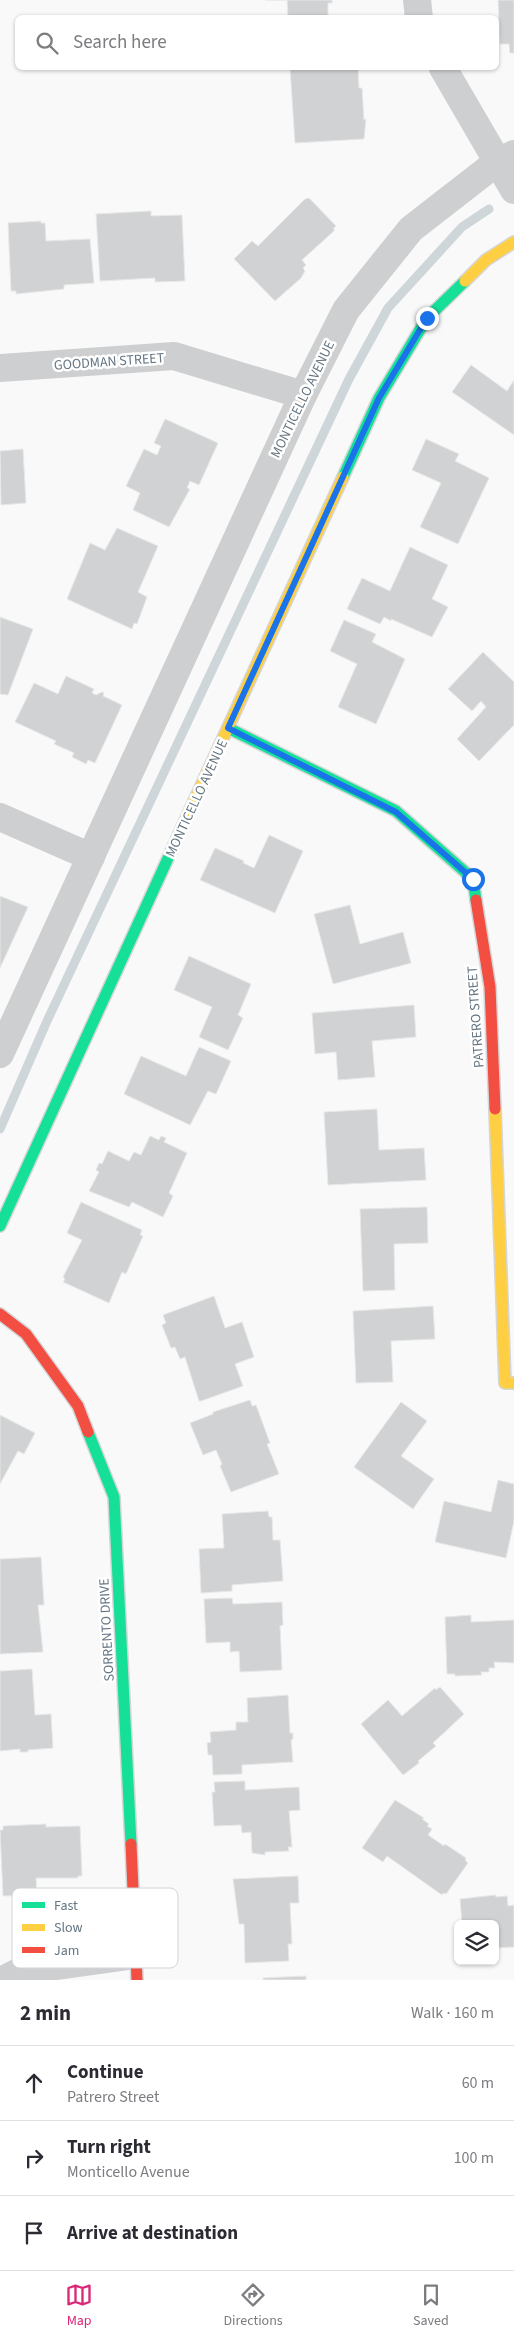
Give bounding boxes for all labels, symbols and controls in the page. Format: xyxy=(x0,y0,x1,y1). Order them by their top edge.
search box xyxy=(15,15,499,70)
icon: search xyxy=(33,29,61,57)
text: Search here xyxy=(73,29,167,56)
route end xyxy=(416,307,439,330)
street label: MONTICELLO AVENUE xyxy=(266,338,340,461)
street label: GOODMAN STREET xyxy=(53,348,165,376)
street label: MONTICELLO AVENUE xyxy=(161,736,233,861)
route start xyxy=(462,868,485,891)
street label: PATRERO STREET xyxy=(462,965,490,1068)
street label: SORRENTO DRIVE xyxy=(94,1578,120,1682)
legend xyxy=(12,1888,178,1968)
text: Fast xyxy=(54,1896,78,1916)
text: Slow xyxy=(54,1918,83,1938)
map controls xyxy=(454,1920,499,1965)
button: layers xyxy=(454,1920,499,1965)
text: Jam xyxy=(54,1941,79,1961)
text: 2 min xyxy=(20,1998,71,2028)
text: Walk · 160 m xyxy=(411,2002,494,2024)
text: Continue xyxy=(67,2059,144,2086)
icon: ahead xyxy=(20,2069,48,2097)
text: 60 m xyxy=(462,2072,494,2094)
text: Patrero Street xyxy=(67,2086,159,2108)
text: Turn right xyxy=(67,2134,151,2161)
icon: right xyxy=(20,2144,48,2172)
text: 100 m xyxy=(454,2147,494,2169)
text: Monticello Avenue xyxy=(67,2161,190,2183)
icon: arrive xyxy=(20,2219,48,2247)
text: Arrive at destination xyxy=(67,2220,238,2247)
tab: Map xyxy=(65,2281,93,2331)
tab: Directions xyxy=(223,2281,283,2331)
tab: Saved xyxy=(413,2281,449,2331)

